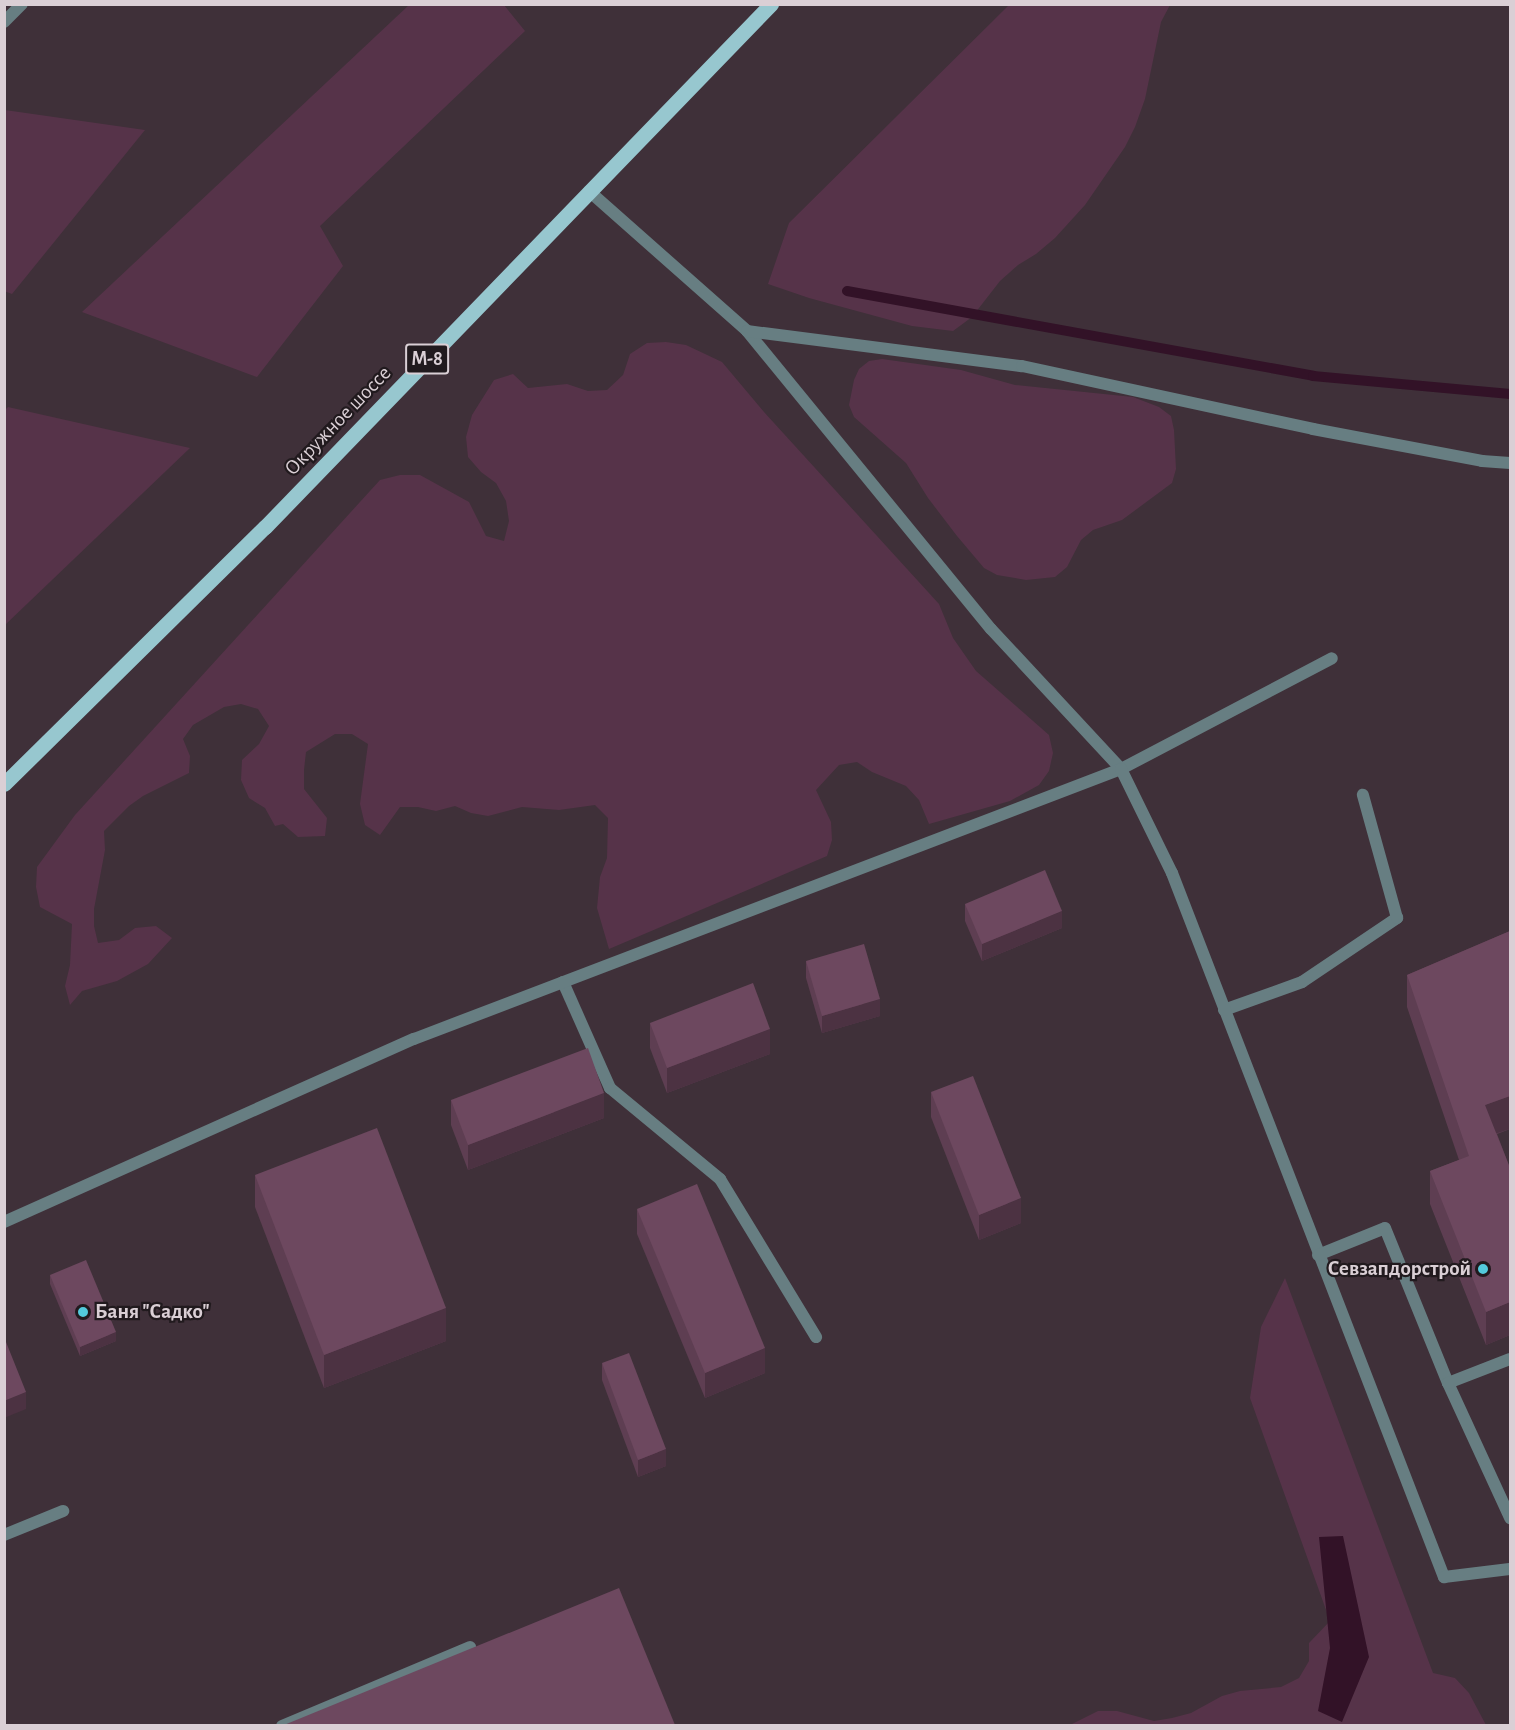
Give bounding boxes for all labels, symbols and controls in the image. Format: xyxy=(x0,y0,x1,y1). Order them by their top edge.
road number: М-8 xyxy=(404,342,450,376)
street label: Окружное шоссе xyxy=(279,361,397,481)
place label: Севзапдорстрой xyxy=(1328,1256,1471,1282)
marker: Севзапдорстрой xyxy=(1476,1262,1490,1276)
place label: Баня "Садко" xyxy=(95,1299,210,1325)
marker: Баня "Садко" xyxy=(76,1305,90,1319)

